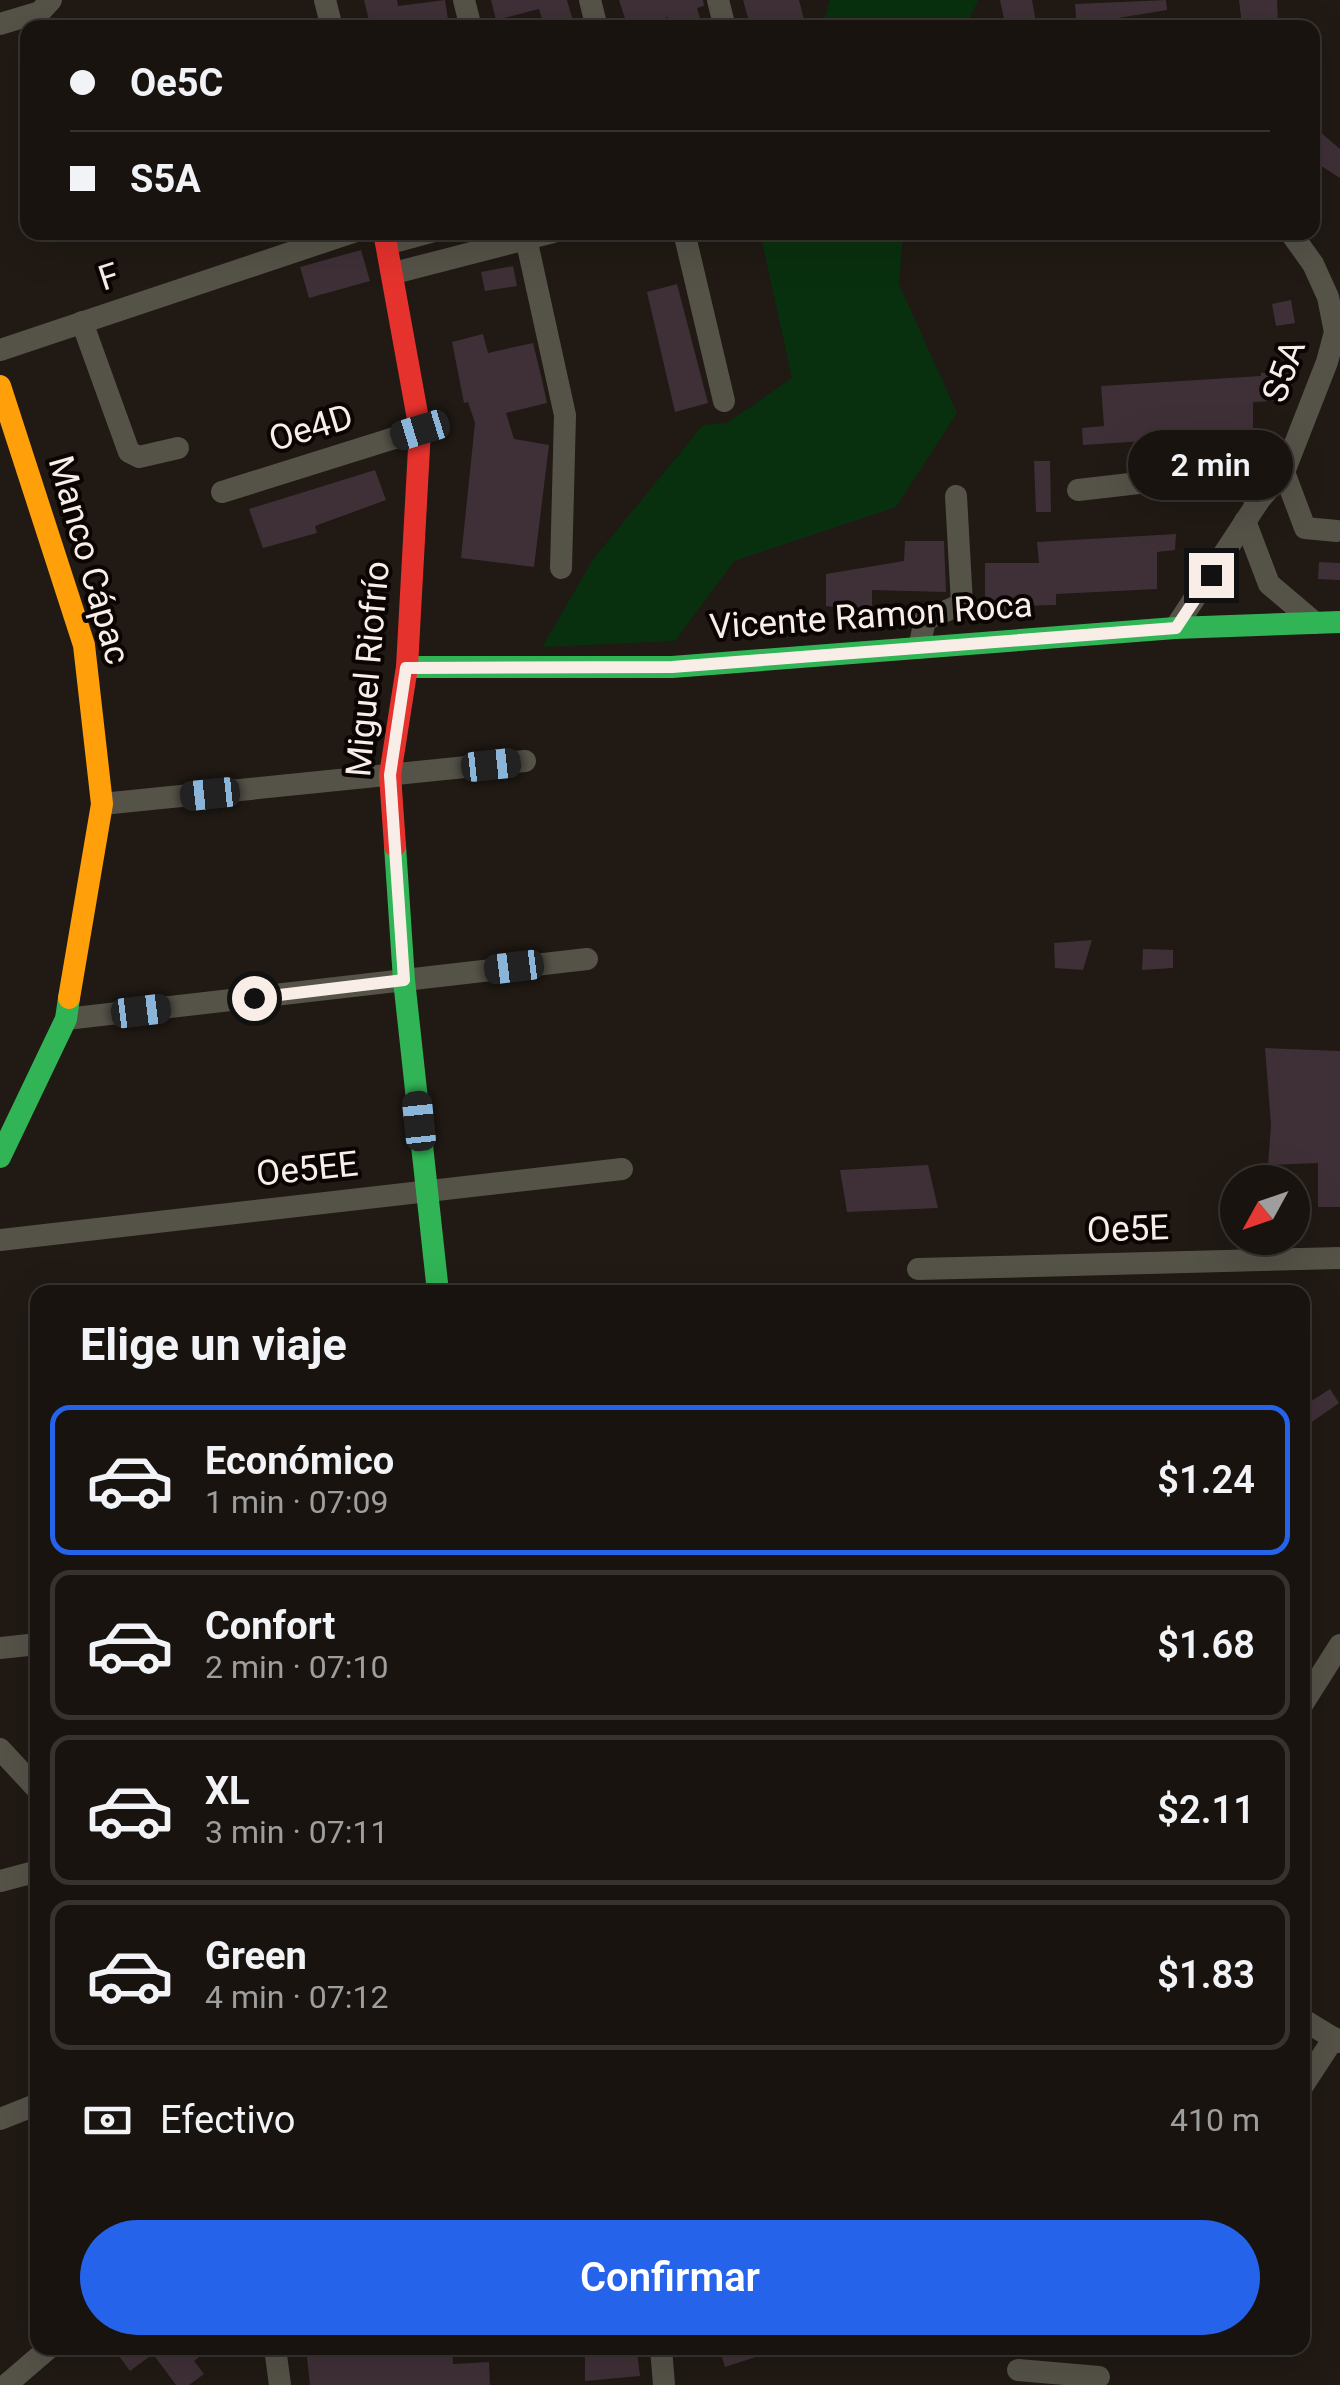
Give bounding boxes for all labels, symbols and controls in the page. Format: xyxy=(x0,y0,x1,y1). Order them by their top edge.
text: Oe5C xyxy=(130,61,223,105)
text: S5A xyxy=(130,157,201,201)
street label: F xyxy=(93,255,125,299)
street label: S5A xyxy=(1254,334,1314,408)
street label: Oe4D xyxy=(264,396,358,460)
car xyxy=(387,407,453,453)
callout: 2 min xyxy=(1128,430,1294,500)
text: 2 min xyxy=(1170,446,1251,484)
street label: Manco Cápac xyxy=(40,451,138,669)
route end xyxy=(1189,553,1234,598)
street label: Miguel Riofrío xyxy=(338,559,398,779)
street label: Vicente Ramon Roca xyxy=(708,584,1034,648)
car xyxy=(460,747,522,783)
car xyxy=(179,776,241,812)
car xyxy=(482,948,546,986)
route start xyxy=(232,976,277,1021)
car xyxy=(109,992,173,1030)
car xyxy=(401,1090,437,1152)
street label: Oe5EE xyxy=(254,1143,360,1195)
north arrow xyxy=(1220,1165,1310,1255)
map controls xyxy=(1220,1165,1310,1255)
street label: Oe5E xyxy=(1086,1207,1170,1251)
text: Elige un viaje xyxy=(80,1318,347,1371)
icon: car xyxy=(85,1435,175,1525)
text: Económico xyxy=(205,1439,394,1483)
text: $1.24 xyxy=(1157,1458,1255,1502)
text: 1 min · 07:09 xyxy=(205,1483,388,1521)
icon: car xyxy=(85,1600,175,1690)
text: Confort xyxy=(205,1604,335,1648)
text: $1.68 xyxy=(1157,1623,1255,1667)
text: 2 min · 07:10 xyxy=(205,1648,388,1686)
icon: car xyxy=(85,1765,175,1855)
text: XL xyxy=(205,1769,250,1813)
text: $2.11 xyxy=(1157,1788,1255,1832)
text: 3 min · 07:11 xyxy=(205,1813,388,1851)
icon: car xyxy=(85,1930,175,2020)
text: Green xyxy=(205,1934,307,1978)
text: $1.83 xyxy=(1157,1953,1255,1997)
text: 4 min · 07:12 xyxy=(205,1978,388,2016)
icon: cash xyxy=(80,2093,135,2148)
text: Efectivo xyxy=(160,2098,296,2142)
text: 410 m xyxy=(1170,2101,1260,2139)
button: Confirmar xyxy=(80,2220,1260,2335)

